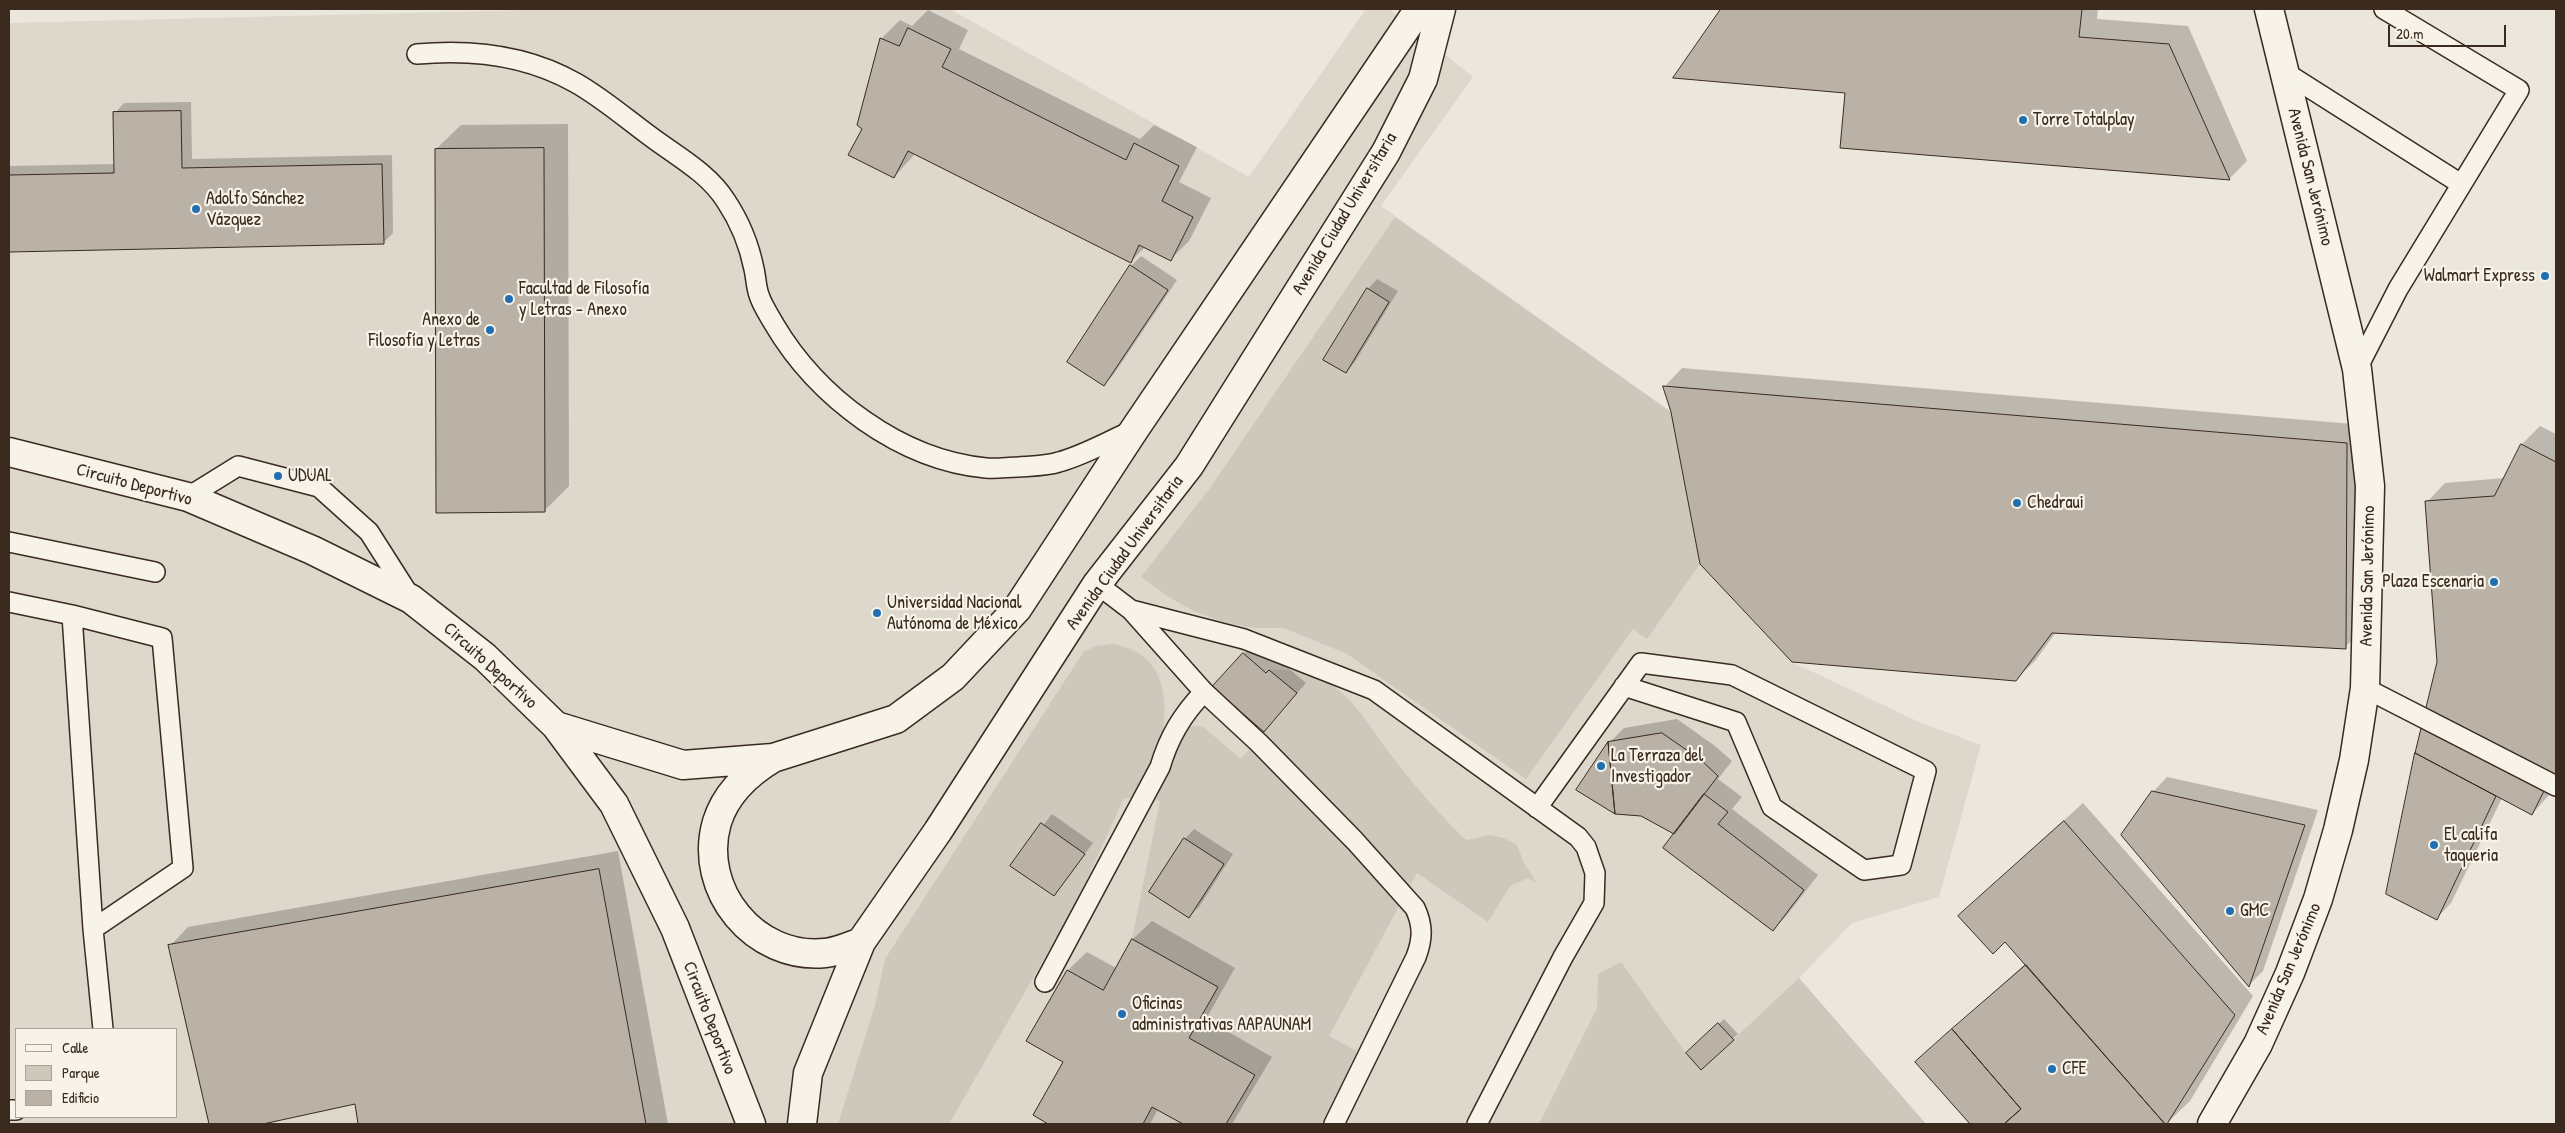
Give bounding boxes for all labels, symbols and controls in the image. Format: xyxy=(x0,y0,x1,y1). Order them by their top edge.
scale bar xyxy=(2390,15,2508,47)
text: 20 m xyxy=(2396,23,2423,44)
street label: Avenida San Jerónimo xyxy=(2282,106,2338,248)
place label: Torre Totalplay xyxy=(2033,109,2135,131)
marker: Torre Totalplay xyxy=(2017,114,2029,126)
street label: Avenida Ciudad Universitaria xyxy=(1288,129,1402,299)
place label: Adolfo Sánchez Vázquez xyxy=(206,188,305,230)
marker: Adolfo Sánchez Vázquez xyxy=(190,203,202,215)
place label: Walmart Express xyxy=(2424,265,2535,287)
marker: Walmart Express xyxy=(2539,270,2551,282)
place label: Facultad de Filosofía y Letras - Anexo xyxy=(519,278,649,320)
marker: Facultad de Filosofía y Letras - Anexo xyxy=(503,293,515,305)
place label: Anexo de Filosofía y Letras xyxy=(369,309,480,352)
marker: Anexo de Filosofía y Letras xyxy=(484,324,496,336)
street label: Circuito Deportivo xyxy=(74,459,194,511)
place label: UDUAL xyxy=(288,465,332,487)
marker: UDUAL xyxy=(272,470,284,482)
street label: Avenida Ciudad Universitaria xyxy=(1062,472,1188,634)
place label: Chedraui xyxy=(2027,492,2084,514)
marker: Chedraui xyxy=(2011,497,2023,509)
street label: Avenida San Jerónimo xyxy=(2356,505,2380,647)
place label: Plaza Escenaria xyxy=(2382,571,2484,593)
marker: Plaza Escenaria xyxy=(2488,576,2500,588)
place label: Universidad Nacional Autónoma de México xyxy=(887,592,1021,634)
marker: Universidad Nacional Autónoma de México xyxy=(871,607,883,619)
street label: Circuito Deportivo xyxy=(439,618,541,714)
place label: La Terraza del Investigador xyxy=(1611,745,1703,788)
marker: La Terraza del Investigador xyxy=(1595,760,1607,772)
place label: El califa taqueria xyxy=(2444,824,2498,866)
marker: El califa taqueria xyxy=(2428,839,2440,851)
place label: GMC xyxy=(2240,900,2269,922)
street label: Avenida San Jerónimo xyxy=(2252,900,2326,1038)
marker: GMC xyxy=(2224,905,2236,917)
street label: Circuito Deportivo xyxy=(678,959,740,1077)
place label: Oficinas administrativas AAPAUNAM xyxy=(1132,993,1311,1036)
marker: Oficinas administrativas AAPAUNAM xyxy=(1116,1008,1128,1020)
legend xyxy=(15,1028,178,1118)
text: Calle xyxy=(62,1037,89,1058)
place label: CFE xyxy=(2062,1058,2087,1080)
text: Parque xyxy=(62,1062,100,1083)
marker: CFE xyxy=(2046,1063,2058,1075)
text: Edificio xyxy=(62,1087,99,1108)

